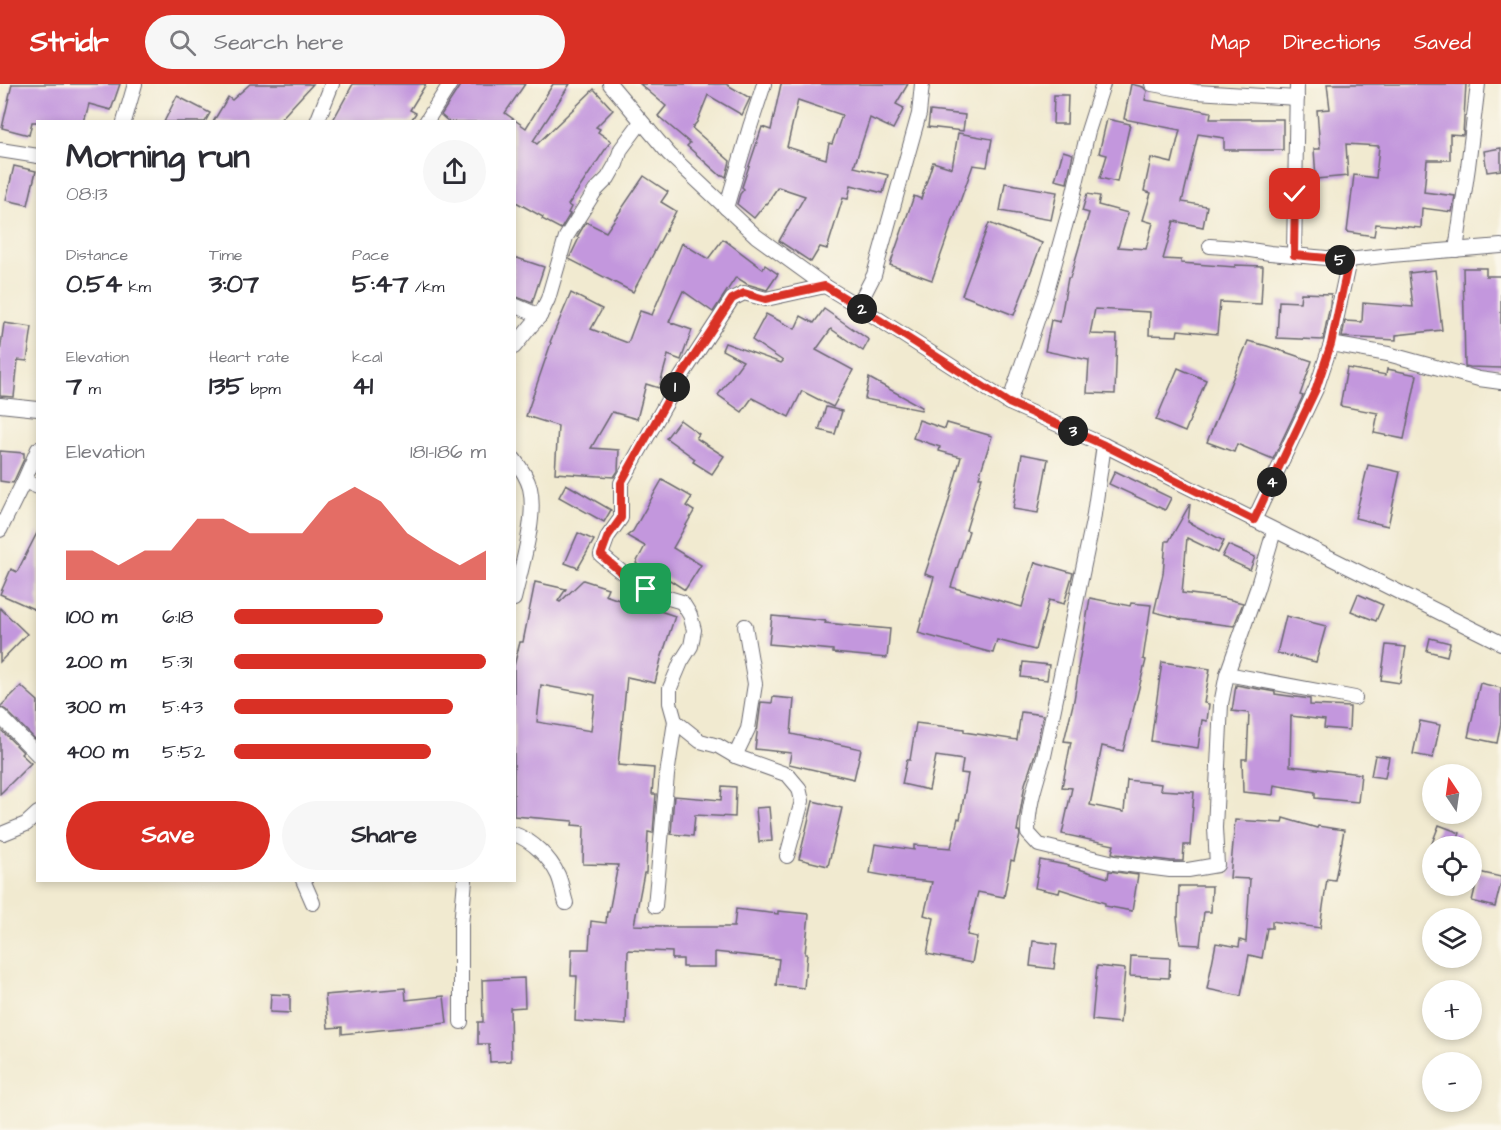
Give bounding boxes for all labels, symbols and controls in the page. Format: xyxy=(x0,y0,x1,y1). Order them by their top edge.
search box xyxy=(145,15,565,69)
text: Stridr xyxy=(30,23,109,62)
icon: search xyxy=(166,26,199,59)
text: Search here xyxy=(214,27,344,58)
text: Map xyxy=(1210,28,1250,57)
text: Directions xyxy=(1283,28,1381,57)
text: Saved xyxy=(1414,28,1471,57)
text: Morning run xyxy=(66,134,250,180)
button: share xyxy=(423,140,486,203)
pin xyxy=(1269,168,1320,219)
icon: check xyxy=(1278,177,1311,210)
text: 08:13 xyxy=(66,180,108,208)
text: Distance xyxy=(66,244,128,266)
text: Time xyxy=(209,244,243,266)
text: Pace xyxy=(352,244,389,266)
pin: 5 xyxy=(1325,245,1355,275)
text: 5 xyxy=(1334,249,1346,271)
text: 0.54 xyxy=(66,266,122,302)
text: 3:07 xyxy=(209,266,259,302)
text: 5:47 xyxy=(352,266,408,302)
text: km xyxy=(122,276,151,298)
text: /km xyxy=(408,276,444,298)
pin: 2 xyxy=(847,294,877,324)
text: 2 xyxy=(857,298,867,320)
text: Elevation xyxy=(66,346,129,368)
text: Heart rate xyxy=(209,346,289,368)
text: kcal xyxy=(352,346,383,368)
text: 7 xyxy=(66,368,82,404)
text: 135 xyxy=(209,368,244,404)
text: 41 xyxy=(352,368,373,404)
pin: 1 xyxy=(660,372,690,402)
text: 1 xyxy=(674,376,676,398)
text: m xyxy=(82,378,101,400)
text: bpm xyxy=(244,378,281,400)
pin: 3 xyxy=(1058,416,1088,446)
text: 3 xyxy=(1069,420,1077,442)
text: Elevation xyxy=(66,438,145,466)
text: 181–186 m xyxy=(410,438,486,466)
pin: 4 xyxy=(1257,467,1287,497)
text: 4 xyxy=(1267,471,1277,493)
pin xyxy=(620,563,671,614)
icon: arrive xyxy=(629,572,662,605)
text: 100 m xyxy=(66,603,117,631)
text: 6:18 xyxy=(162,603,193,631)
text: 200 m xyxy=(66,648,126,676)
text: 5:31 xyxy=(162,648,192,676)
text: 300 m xyxy=(66,693,125,721)
text: 5:43 xyxy=(162,693,203,721)
text: 400 m xyxy=(66,738,128,766)
text: 5:52 xyxy=(162,738,205,766)
north arrow xyxy=(1422,764,1482,824)
map controls xyxy=(1422,764,1482,1112)
button: Save xyxy=(66,801,270,870)
button: Share xyxy=(282,801,486,870)
button: locate xyxy=(1422,836,1482,896)
button: layers xyxy=(1422,908,1482,968)
button: + xyxy=(1422,980,1482,1040)
button: − xyxy=(1422,1052,1482,1112)

